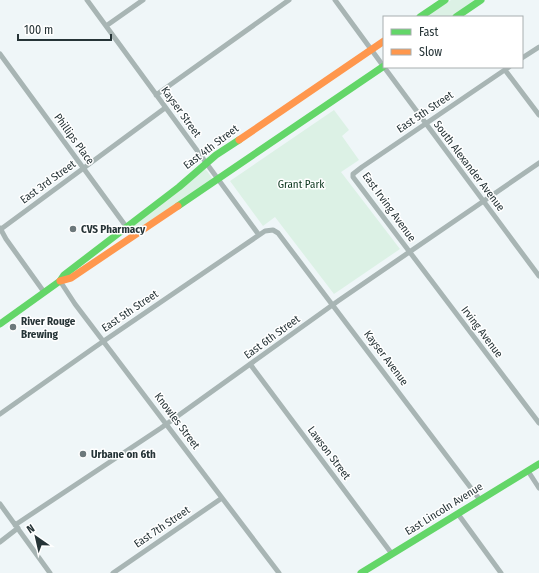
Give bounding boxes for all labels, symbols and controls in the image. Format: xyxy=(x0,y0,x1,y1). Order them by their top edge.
scale bar xyxy=(18,16,111,42)
legend xyxy=(383,16,523,68)
text: 100 m xyxy=(24,23,53,37)
text: Fast xyxy=(419,25,438,39)
text: Slow xyxy=(419,45,442,59)
street label: Kayser Street xyxy=(158,84,204,140)
street label: East 5th Street xyxy=(394,88,456,136)
street label: Phillips Place xyxy=(51,111,97,167)
street label: South Alexander Avenue xyxy=(431,118,507,214)
street label: East 4th Street xyxy=(181,122,241,172)
street label: East 3rd Street xyxy=(18,157,79,206)
street label: East Irving Avenue xyxy=(360,170,418,244)
park label: Grant Park xyxy=(278,178,325,191)
place label: CVS Pharmacy xyxy=(81,223,146,236)
marker: CVS Pharmacy xyxy=(68,224,78,234)
street label: East 5th Street xyxy=(99,287,161,335)
street label: Irving Avenue xyxy=(458,304,506,360)
street label: East 6th Street xyxy=(242,312,303,362)
place label: River Rouge Brewing xyxy=(21,315,76,341)
marker: River Rouge Brewing xyxy=(8,322,18,332)
street label: Kayser Avenue xyxy=(361,328,411,388)
street label: Knowles Street xyxy=(152,390,203,452)
street label: Lawson Street xyxy=(305,424,353,482)
place label: Urbane on 6th xyxy=(91,448,156,461)
marker: Urbane on 6th xyxy=(78,449,88,459)
street label: East Lincoln Avenue xyxy=(403,480,485,538)
street label: East 7th Street xyxy=(132,503,193,550)
north arrow xyxy=(16,517,56,557)
text: N xyxy=(24,522,37,536)

